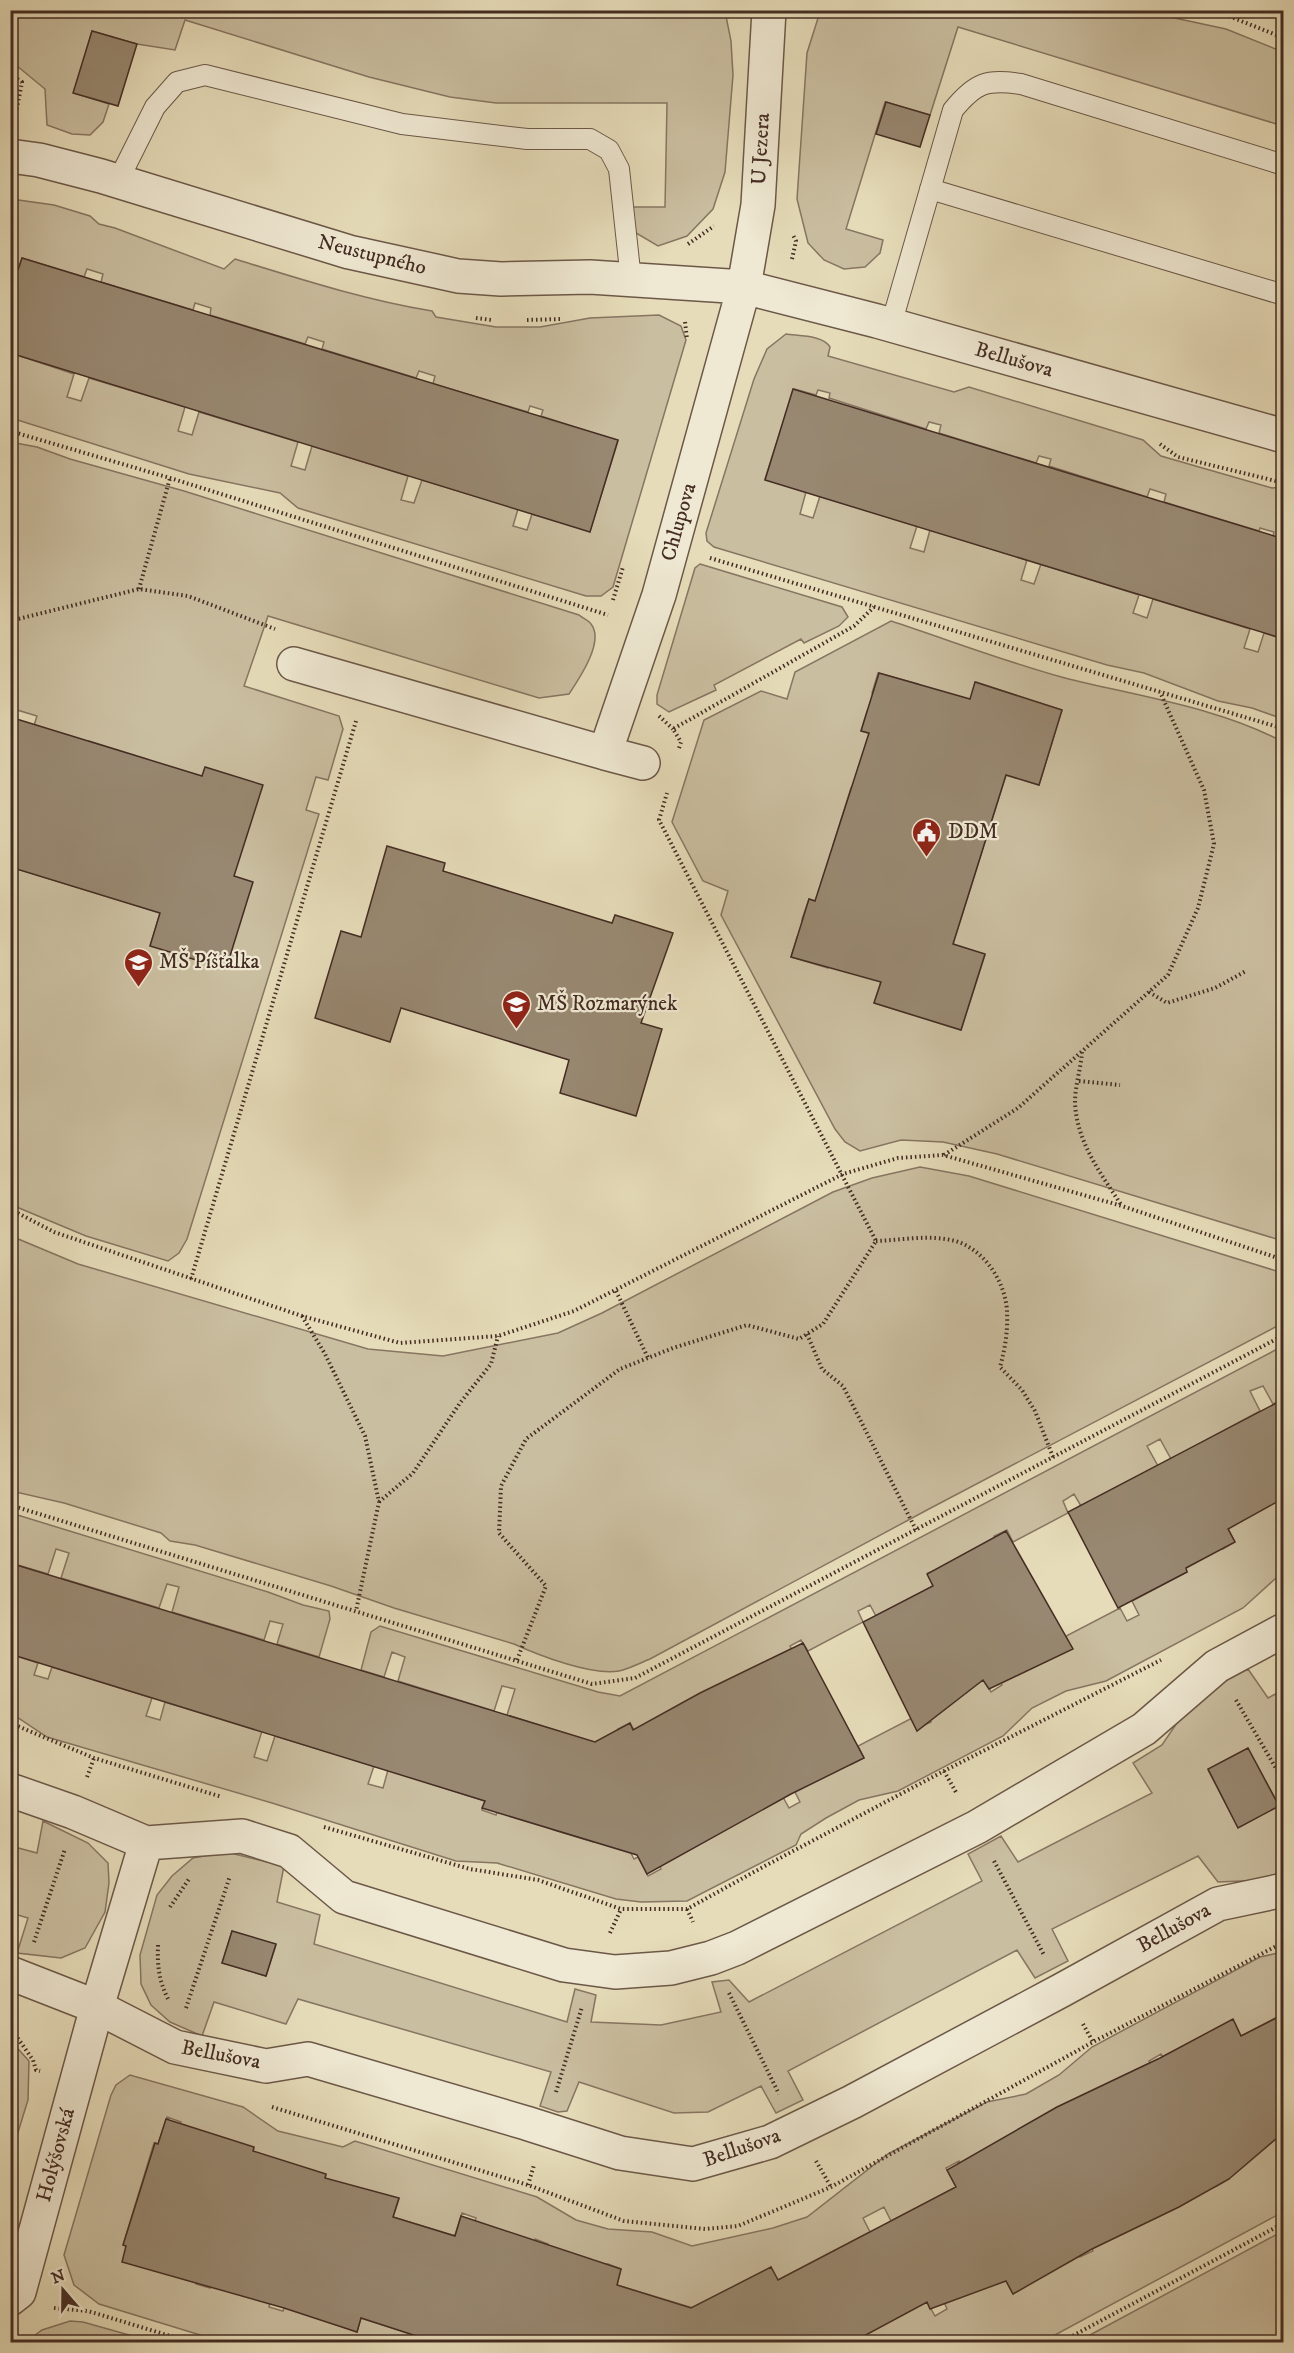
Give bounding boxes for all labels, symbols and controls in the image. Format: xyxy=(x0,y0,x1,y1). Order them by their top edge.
street label: U Jezera xyxy=(746,112,776,186)
street label: Neustupného xyxy=(315,229,429,281)
street label: Bellušova xyxy=(972,336,1056,384)
street label: Chlupova xyxy=(655,480,703,564)
public building icon: DDM xyxy=(911,816,943,858)
place label: DDM xyxy=(948,819,998,845)
school or university icon: MŠ Píšťalka xyxy=(122,946,154,988)
place label: MŠ Píšťalka xyxy=(159,947,260,975)
school or university icon: MŠ Rozmarýnek xyxy=(500,988,532,1030)
place label: MŠ Rozmarýnek xyxy=(537,989,678,1017)
street label: Bellušova xyxy=(1133,1897,1215,1959)
street label: Bellušova xyxy=(179,2035,263,2075)
street label: Holýšovská xyxy=(31,2105,81,2205)
street label: Bellušova xyxy=(700,2123,784,2173)
north arrow xyxy=(33,2260,93,2320)
text: N xyxy=(49,2265,68,2288)

